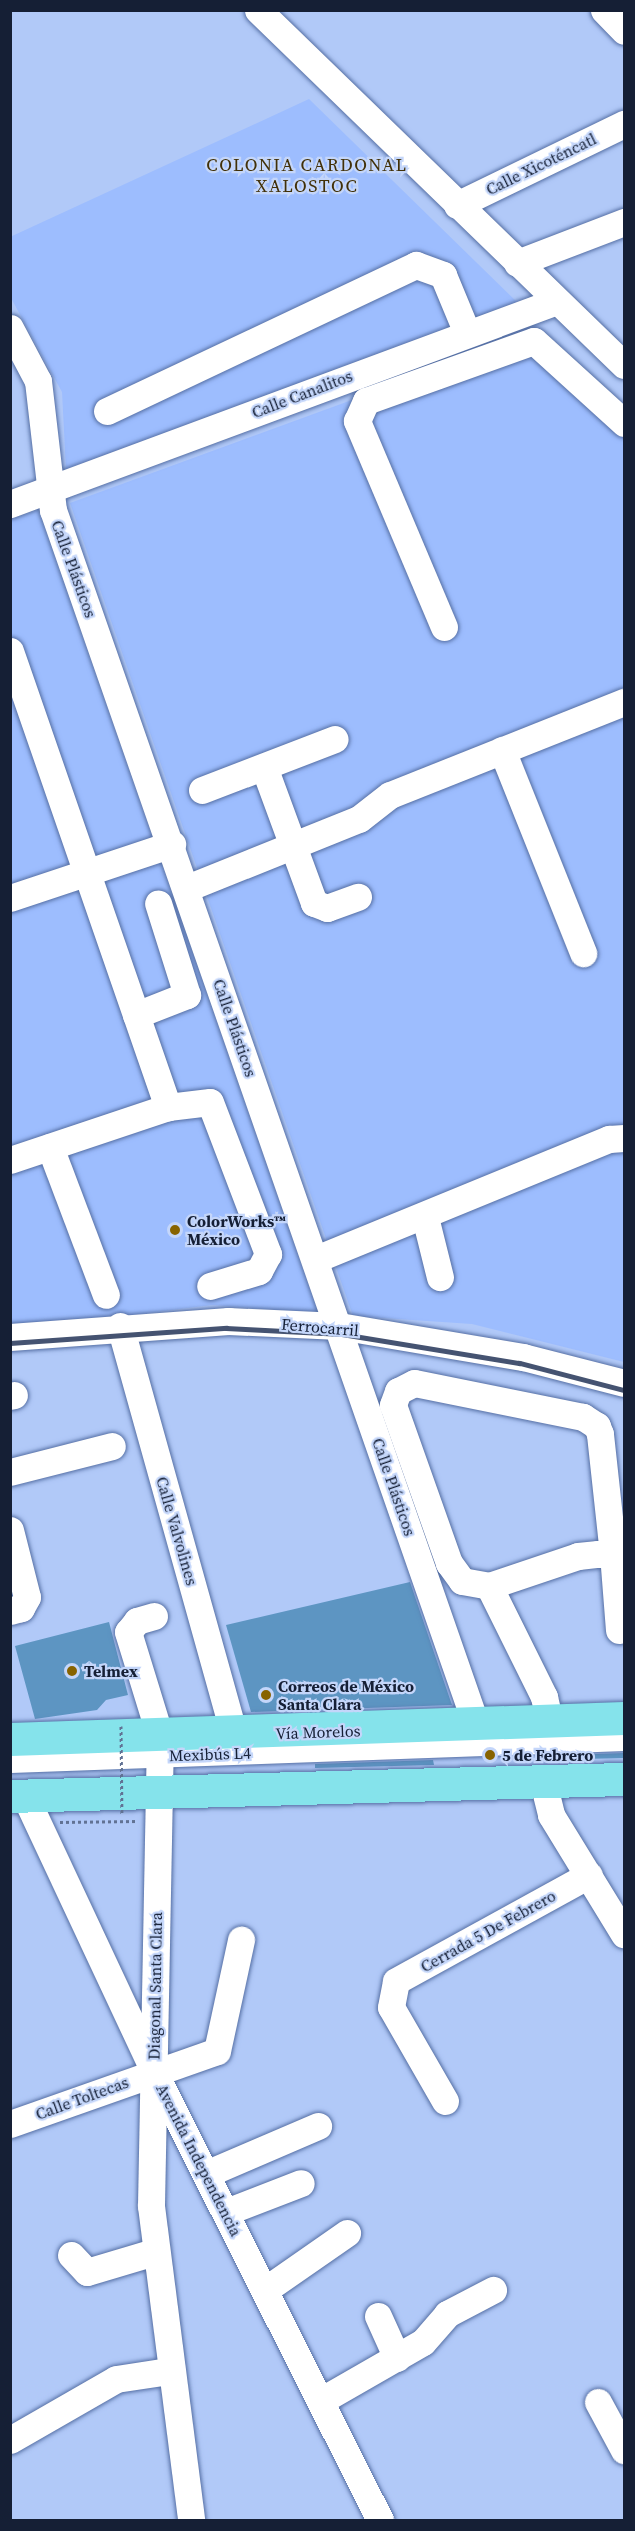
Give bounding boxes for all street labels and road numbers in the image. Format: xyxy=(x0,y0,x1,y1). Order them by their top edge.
street label: Calle Xicoténcatl xyxy=(483,129,599,199)
street label: Calle Canalitos xyxy=(249,366,355,422)
street label: Calle Plásticos xyxy=(47,518,101,620)
street label: Calle Plásticos xyxy=(209,977,261,1079)
street label: Ferrocarril xyxy=(280,1314,360,1340)
street label: Calle Plásticos xyxy=(368,1436,420,1538)
street label: Calle Valvolines xyxy=(152,1474,202,1588)
street label: Vía Morelos xyxy=(275,1721,361,1743)
street label: Mexibús L4 xyxy=(169,1743,251,1765)
street label: Cerrada 5 De Febrero xyxy=(417,1886,559,1976)
street label: Diagonal Santa Clara xyxy=(144,1912,166,2060)
street label: Calle Toltecas xyxy=(33,2072,131,2124)
street label: Avenida Independencia xyxy=(152,2081,246,2239)

